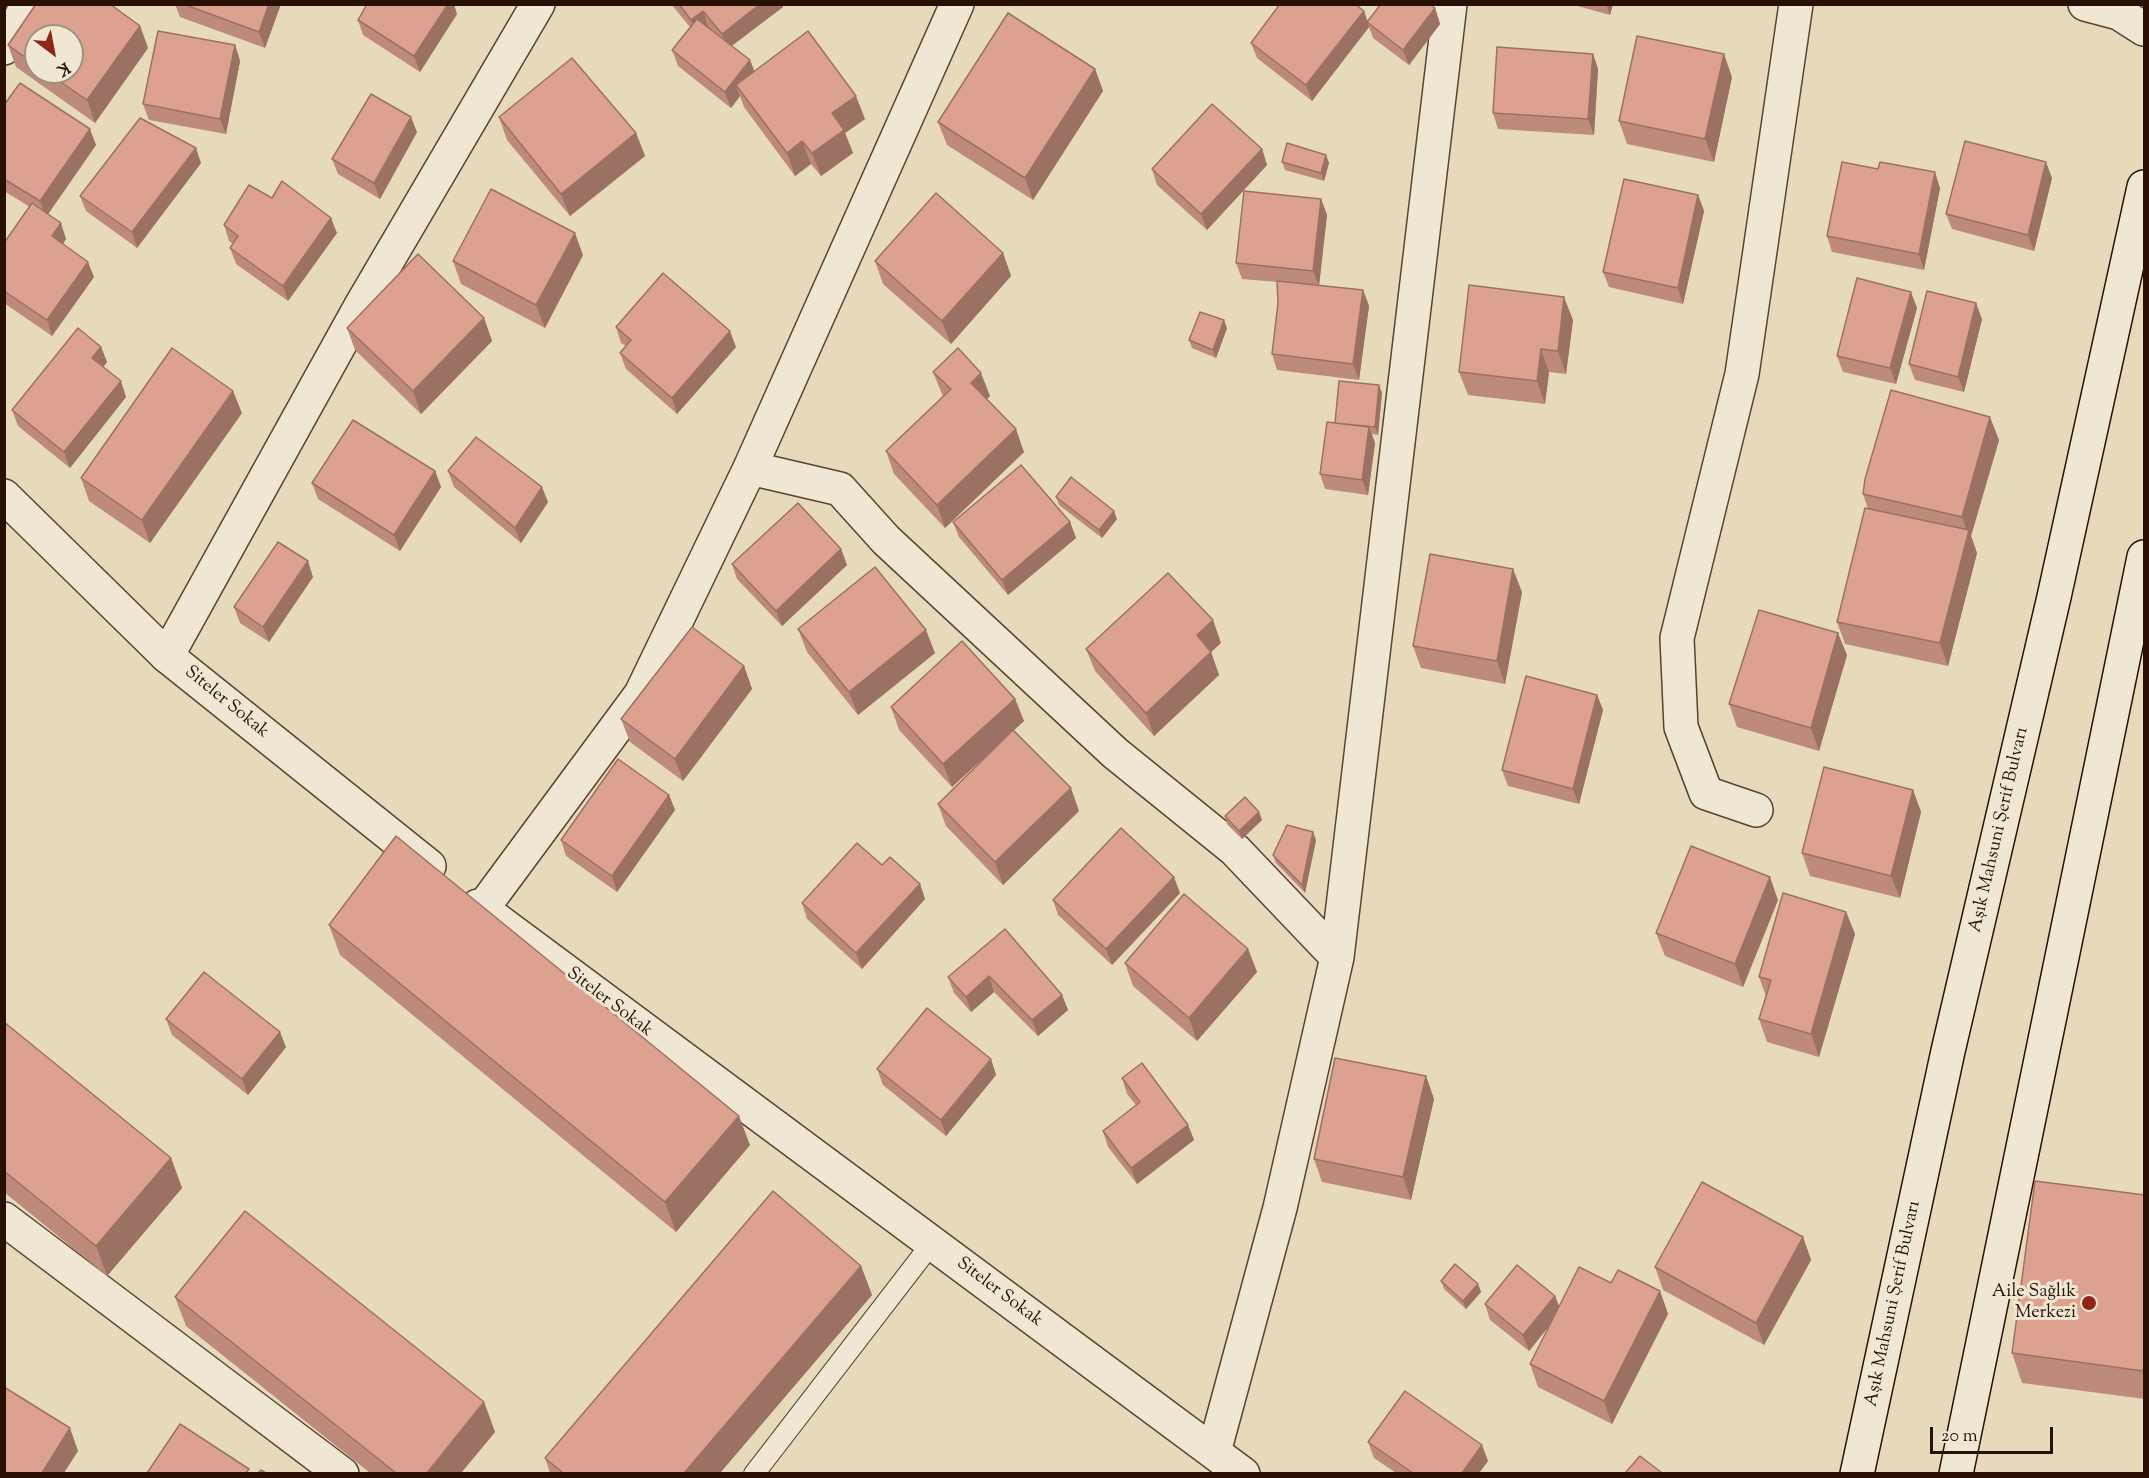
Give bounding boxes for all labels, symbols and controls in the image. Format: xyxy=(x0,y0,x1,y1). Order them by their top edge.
north arrow xyxy=(24,24,84,84)
text: K xyxy=(52,55,74,81)
street label: Siteler Sokak xyxy=(179,662,273,744)
street label: Aşık Mahsuni Şerif Bulvarı xyxy=(1966,725,2034,935)
street label: Siteler Sokak xyxy=(562,964,656,1042)
street label: Aşık Mahsuni Şerif Bulvarı xyxy=(1862,1199,1926,1409)
street label: Siteler Sokak xyxy=(952,1254,1046,1332)
place label: Aile Sağlık Merkezi xyxy=(1992,1282,2076,1324)
marker: Aile Sağlık Merkezi xyxy=(2080,1294,2098,1312)
scale bar xyxy=(1933,1415,2056,1453)
text: 20 m xyxy=(1941,1424,1978,1450)

